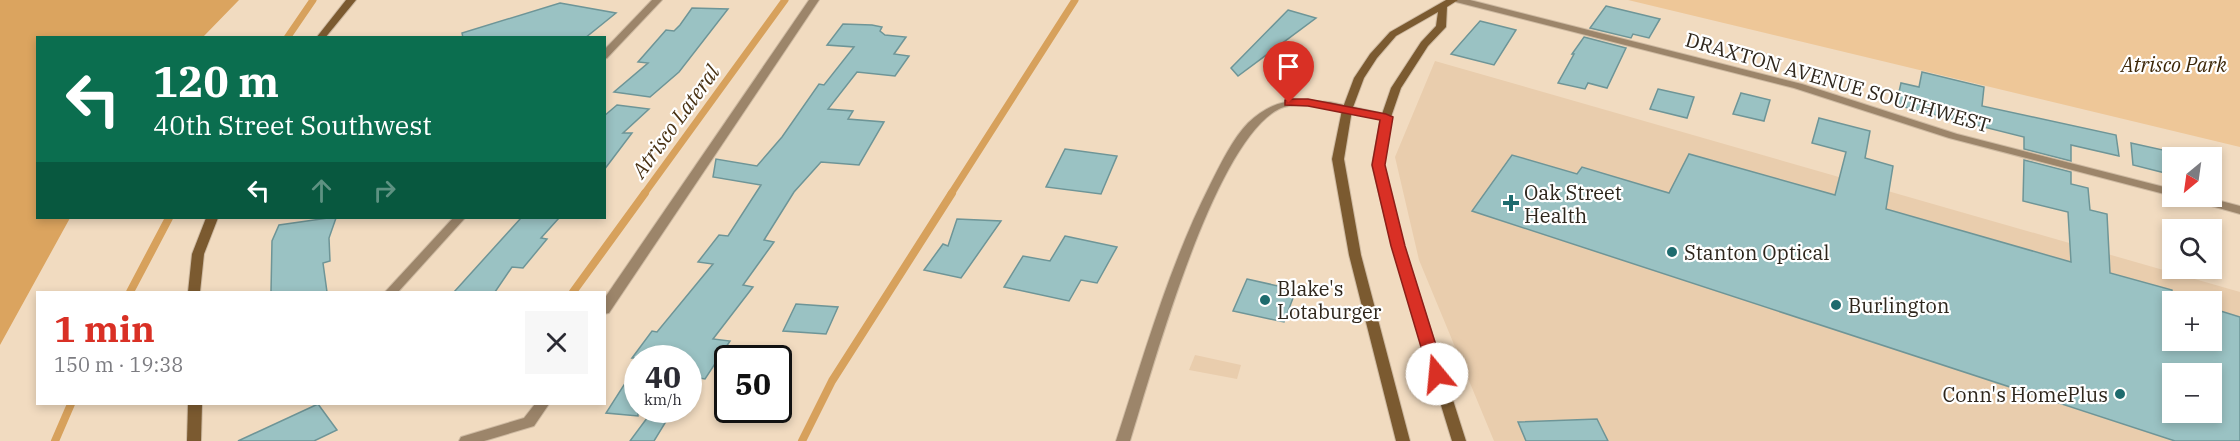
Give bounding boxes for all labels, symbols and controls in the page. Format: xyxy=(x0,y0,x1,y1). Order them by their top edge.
street label: DRAXTON AVENUE SOUTHWEST xyxy=(1682,25,1994,139)
pin xyxy=(1263,41,1314,103)
icon: arrive xyxy=(1272,50,1305,83)
park label: Atrisco Park xyxy=(2119,51,2227,78)
text: 120 m xyxy=(153,54,279,109)
water label: Atrisco Lateral xyxy=(624,58,726,185)
icon: left xyxy=(54,60,132,138)
text: 40th Street Southwest xyxy=(153,107,432,142)
north arrow xyxy=(2162,147,2222,207)
map controls xyxy=(2162,147,2222,423)
icon: left xyxy=(242,174,275,207)
icon: ahead xyxy=(305,174,338,207)
icon: right xyxy=(368,174,401,207)
place label: Oak Street Health xyxy=(1524,179,1622,229)
marker: Oak Street Health xyxy=(1502,194,1520,212)
button: search xyxy=(2162,219,2222,279)
place label: Stanton Optical xyxy=(1684,239,1829,266)
marker: Stanton Optical xyxy=(1665,245,1679,259)
place label: Blake's Lotaburger xyxy=(1277,275,1382,325)
button: + xyxy=(2162,291,2222,351)
place label: Burlington xyxy=(1848,292,1950,319)
marker: Blake's Lotaburger xyxy=(1258,293,1272,307)
marker: Burlington xyxy=(1829,298,1843,312)
text: 1 min xyxy=(54,305,155,352)
button: close xyxy=(525,311,588,374)
position arrow xyxy=(1405,342,1469,406)
speed limit sign: 50 xyxy=(714,345,792,423)
text: 150 m · 19:38 xyxy=(54,351,183,378)
text: 40 xyxy=(645,357,681,396)
button: − xyxy=(2162,363,2222,423)
place label: Conn's HomePlus xyxy=(1943,381,2108,408)
marker: Conn's HomePlus xyxy=(2113,387,2127,401)
text: km/h xyxy=(644,390,682,409)

